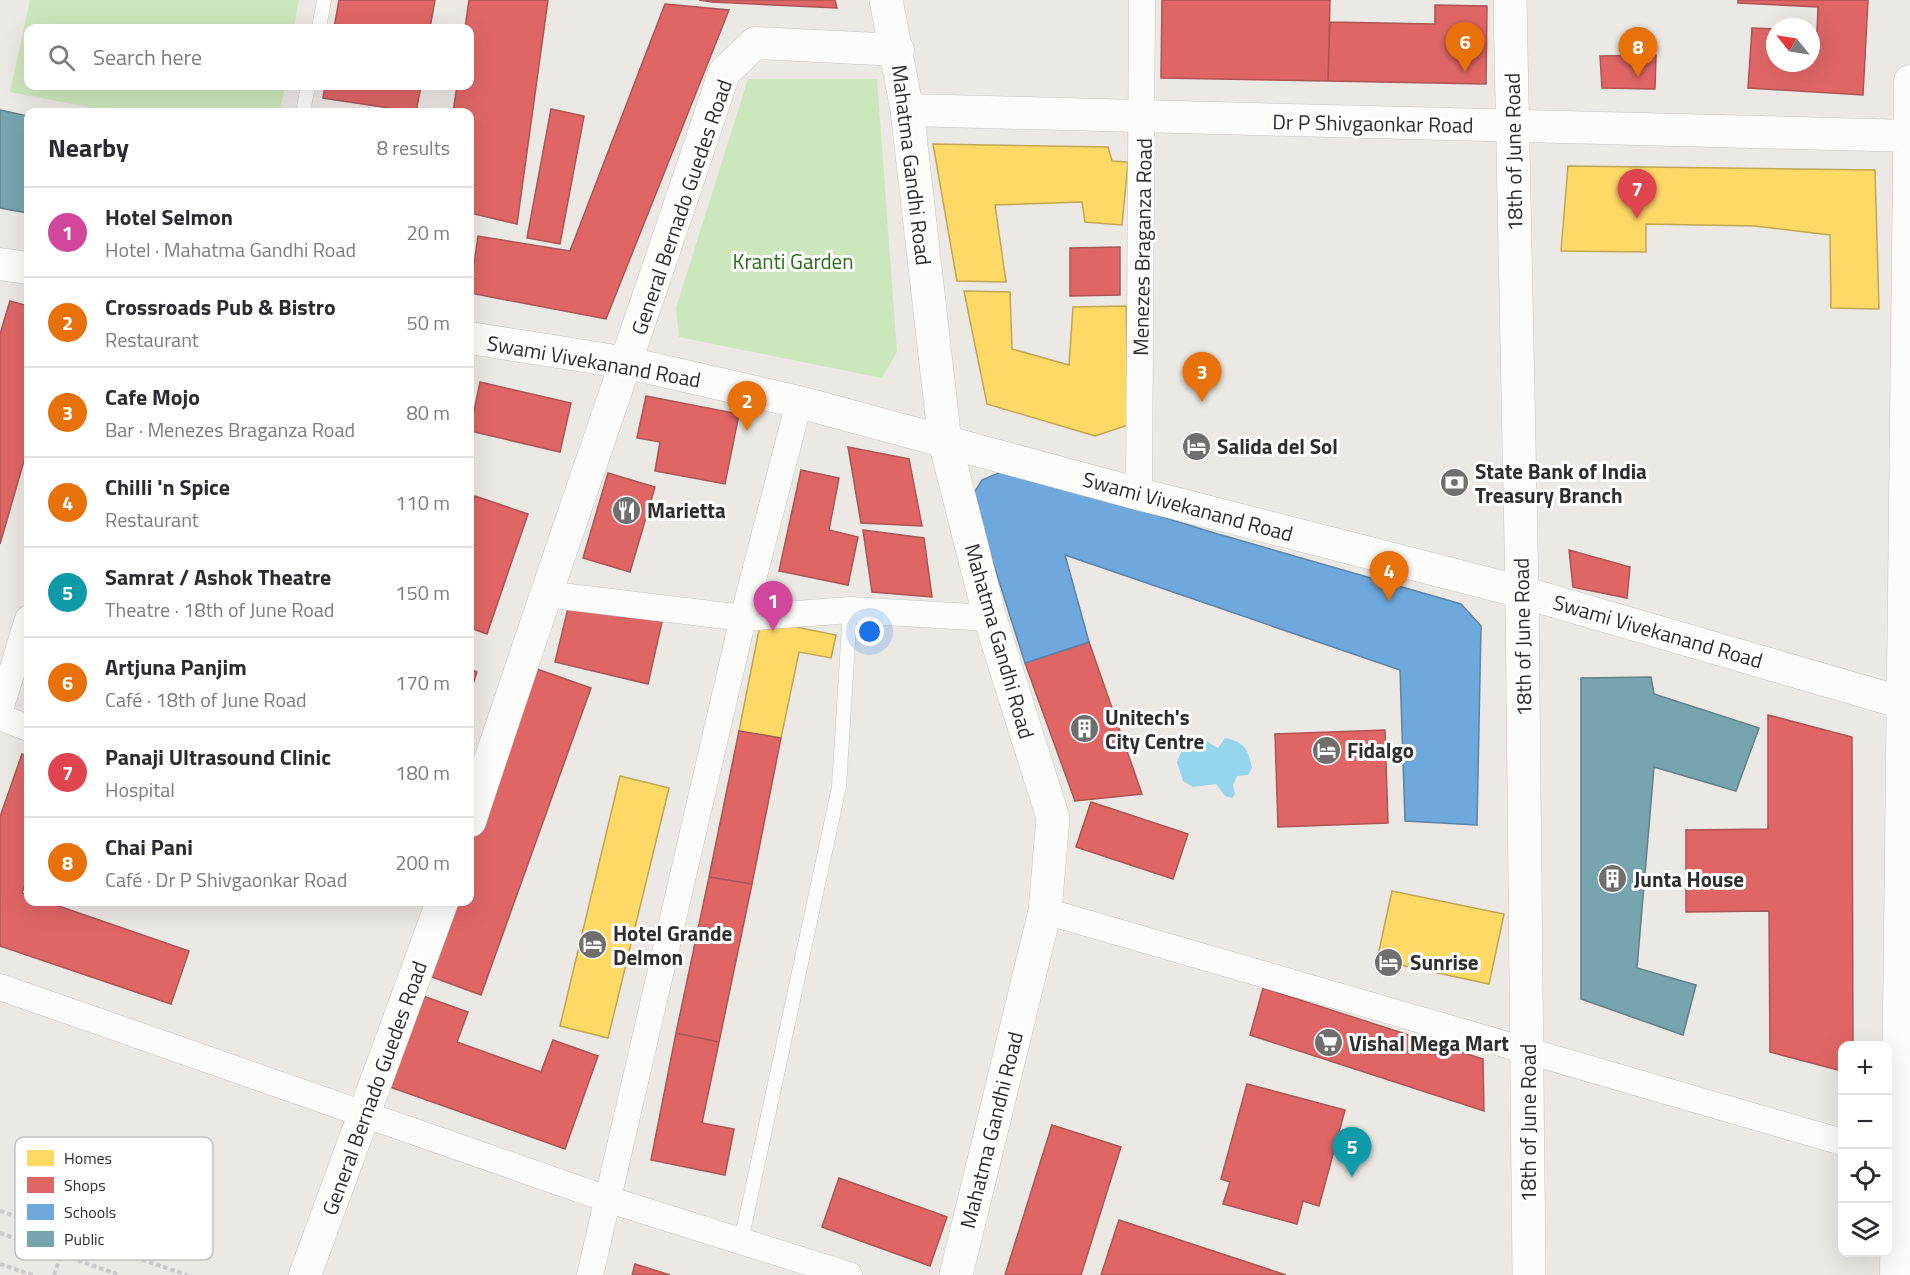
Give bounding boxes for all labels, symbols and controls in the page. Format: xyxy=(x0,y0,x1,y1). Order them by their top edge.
north arrow xyxy=(1766,18,1820,72)
pin: 6 xyxy=(1446,22,1484,72)
search box xyxy=(24,24,474,90)
pin: 8 xyxy=(1618,28,1658,77)
text: Search here xyxy=(93,40,202,74)
icon: search xyxy=(45,41,78,74)
street label: Mahatma Gandhi Road xyxy=(884,63,940,267)
street label: 18th of June Road xyxy=(1496,72,1530,232)
street label: General Bernado Guedes Road xyxy=(622,75,740,339)
street label: Dr P Shivgaonkar Road xyxy=(1272,105,1474,141)
text: Nearby xyxy=(48,128,129,167)
text: 8 results xyxy=(377,132,450,163)
street label: Menezes Braganza Road xyxy=(1124,138,1160,356)
pin: 7 xyxy=(1618,170,1656,219)
text: Hotel Selmon xyxy=(105,200,233,234)
text: 1 xyxy=(62,217,73,248)
text: 20 m xyxy=(406,217,450,248)
text: Hotel · Mahatma Gandhi Road xyxy=(105,234,356,265)
park label: Kranti Garden xyxy=(733,245,853,277)
text: Crossroads Pub & Bistro xyxy=(105,290,336,324)
text: 2 xyxy=(62,307,73,338)
text: 50 m xyxy=(406,307,450,338)
text: Restaurant xyxy=(105,324,199,355)
street label: Swami Vivekanand Road xyxy=(485,326,703,396)
pin: 3 xyxy=(1182,352,1222,402)
text: Cafe Mojo xyxy=(105,380,200,414)
pin: 2 xyxy=(728,382,766,431)
text: 3 xyxy=(62,397,73,428)
text: 80 m xyxy=(406,397,450,428)
text: Bar · Menezes Braganza Road xyxy=(105,414,355,445)
hotel icon: Salida del Sol xyxy=(1180,430,1212,462)
place label: Salida del Sol xyxy=(1217,430,1338,462)
place label: State Bank of India Treasury Branch xyxy=(1475,455,1647,511)
street label: Swami Vivekanand Road xyxy=(1079,463,1297,549)
bank icon: State Bank of India Treasury Branch xyxy=(1438,467,1470,499)
text: Chilli 'n Spice xyxy=(105,470,230,504)
text: 4 xyxy=(62,487,73,518)
text: 110 m xyxy=(395,487,450,518)
restaurant icon: Marietta xyxy=(610,494,642,526)
place label: Marietta xyxy=(647,494,726,526)
text: Restaurant xyxy=(105,504,199,535)
street label: Mahatma Gandhi Road xyxy=(957,540,1043,742)
pin: 4 xyxy=(1370,552,1408,601)
street label: 18th of June Road xyxy=(1505,557,1539,717)
text: Samrat / Ashok Theatre xyxy=(105,560,331,594)
text: 5 xyxy=(62,577,73,608)
text: 150 m xyxy=(395,577,450,608)
pin: 1 xyxy=(754,582,792,631)
street label: Swami Vivekanand Road xyxy=(1550,586,1766,676)
text: Theatre · 18th of June Road xyxy=(105,594,334,625)
your location xyxy=(855,617,884,646)
text: Artjuna Panjim xyxy=(105,650,247,684)
text: 6 xyxy=(62,667,73,698)
text: 170 m xyxy=(395,667,450,698)
text: Café · 18th of June Road xyxy=(105,684,307,715)
place label: Unitech's City Centre xyxy=(1105,701,1204,757)
building icon: Unitech's City Centre xyxy=(1068,713,1100,745)
hotel icon: Fidalgo xyxy=(1310,734,1342,766)
place label: Fidalgo xyxy=(1347,734,1414,766)
text: Panaji Ultrasound Clinic xyxy=(105,740,331,774)
text: 7 xyxy=(62,757,73,788)
text: 180 m xyxy=(395,757,450,788)
text: Hospital xyxy=(105,774,175,805)
text: Chai Pani xyxy=(105,830,193,864)
text: 8 xyxy=(62,847,73,878)
text: 200 m xyxy=(395,847,450,878)
building icon: Junta House xyxy=(1597,863,1629,895)
place label: Junta House xyxy=(1634,863,1744,895)
text: Café · Dr P Shivgaonkar Road xyxy=(105,864,347,895)
place label: Hotel Grande Delmon xyxy=(613,917,732,973)
hotel icon: Hotel Grande Delmon xyxy=(576,929,608,961)
hotel icon: Sunrise xyxy=(1373,946,1405,978)
place label: Sunrise xyxy=(1410,946,1479,978)
street label: General Bernado Guedes Road xyxy=(313,956,435,1220)
supermarket icon: Vishal Mega Mart xyxy=(1312,1027,1344,1059)
place label: Vishal Mega Mart xyxy=(1349,1027,1509,1059)
street label: Mahatma Gandhi Road xyxy=(951,1028,1031,1232)
map controls xyxy=(1838,1041,1892,1257)
button: + xyxy=(1838,1041,1892,1095)
street label: 18th of June Road xyxy=(1512,1044,1544,1202)
button: − xyxy=(1838,1095,1892,1149)
pin: 5 xyxy=(1332,1128,1372,1177)
legend xyxy=(15,1137,213,1260)
text: Homes xyxy=(64,1146,112,1170)
button: locate xyxy=(1838,1149,1892,1203)
text: Shops xyxy=(64,1173,106,1197)
text: Schools xyxy=(64,1200,116,1224)
button: layers xyxy=(1838,1203,1892,1257)
text: Public xyxy=(64,1227,105,1251)

